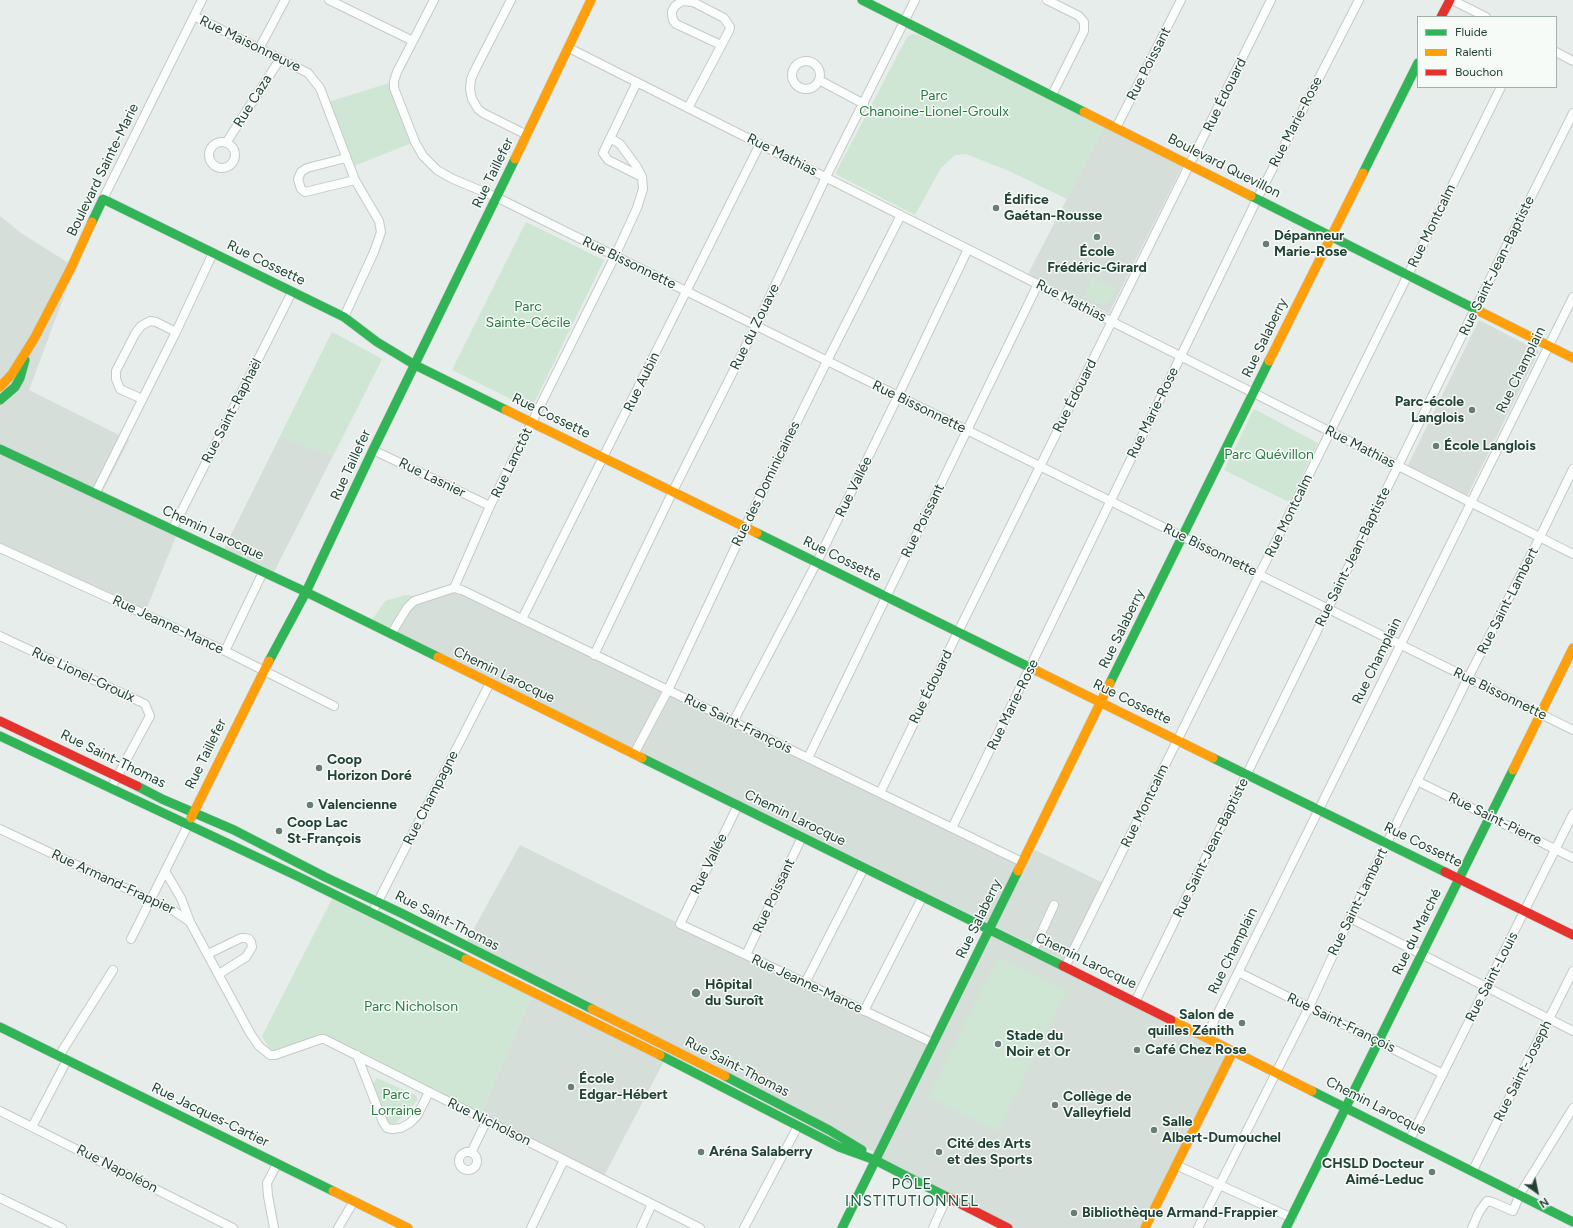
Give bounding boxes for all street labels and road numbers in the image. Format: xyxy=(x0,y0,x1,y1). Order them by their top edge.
street label: Rue Maisonneuve xyxy=(197,12,303,76)
street label: Rue Poissant xyxy=(1123,24,1175,104)
street label: Rue Édouard xyxy=(1200,55,1250,135)
street label: Rue Caza xyxy=(230,72,276,130)
street label: Rue Marie-Rose xyxy=(1266,74,1326,170)
street label: Boulevard Sainte-Marie xyxy=(63,101,143,239)
street label: Rue Mathias xyxy=(744,130,820,180)
street label: Boulevard Quevillon xyxy=(1165,130,1283,202)
street label: Rue Taillefer xyxy=(469,135,517,211)
street label: Rue Montcalm xyxy=(1405,182,1459,270)
street label: Rue Saint-Jean-Baptiste xyxy=(1456,193,1538,339)
street label: Rue Bissonnette xyxy=(579,233,679,293)
street label: Rue Cossette xyxy=(224,237,308,289)
street label: Rue Mathias xyxy=(1033,276,1109,326)
street label: Rue du Zouave xyxy=(727,281,783,373)
street label: Rue Salaberry xyxy=(1239,296,1291,380)
street label: Rue Champlain xyxy=(1493,324,1549,416)
street label: Rue Aubin xyxy=(620,349,664,415)
street label: Rue Saint-Raphaël xyxy=(198,356,266,466)
street label: Rue Édouard xyxy=(1049,356,1101,436)
street label: Rue Marie-Rose xyxy=(1124,365,1182,461)
street label: Rue Bissonnette xyxy=(869,377,969,437)
street label: Rue Cossette xyxy=(509,390,593,442)
street label: Rue des Dominicaines xyxy=(728,419,804,549)
street label: Rue Mathias xyxy=(1322,422,1398,472)
street label: Rue Lanctôt xyxy=(488,425,536,501)
street label: Rue Taillefer xyxy=(327,427,375,503)
street label: Rue Vallée xyxy=(832,454,876,520)
street label: Rue Lasnier xyxy=(396,455,468,501)
street label: Rue Montcalm xyxy=(1262,472,1316,560)
street label: Rue Poissant xyxy=(898,481,948,561)
street label: Rue Saint-Jean-Baptiste xyxy=(1312,484,1394,630)
street label: Chemin Larocque xyxy=(159,502,267,564)
street label: Rue Bissonnette xyxy=(1160,520,1260,580)
street label: Rue Cossette xyxy=(800,533,884,585)
street label: Rue Saint-Lambert xyxy=(1474,545,1542,657)
street label: Rue Salaberry xyxy=(1096,587,1148,671)
street label: Rue Jeanne-Mance xyxy=(110,592,226,658)
street label: Rue Champlain xyxy=(1349,615,1405,707)
street label: Chemin Larocque xyxy=(451,643,557,707)
street label: Rue Lionel-Groulx xyxy=(29,644,137,706)
street label: Rue Édouard xyxy=(906,647,956,727)
street label: Rue Marie-Rose xyxy=(984,657,1042,753)
street label: Rue Bissonnette xyxy=(1450,664,1550,724)
street label: Rue Cossette xyxy=(1090,676,1174,728)
street label: Rue Saint-François xyxy=(681,691,795,757)
street label: Rue Taillefer xyxy=(182,716,230,792)
street label: Rue Saint-Thomas xyxy=(58,726,168,792)
street label: Rue Champagne xyxy=(400,748,462,848)
street label: Rue Montcalm xyxy=(1118,762,1172,850)
street label: Rue Saint-Jean-Baptiste xyxy=(1170,775,1252,921)
street label: Chemin Larocque xyxy=(742,786,848,850)
street label: Rue Saint-Pierre xyxy=(1446,789,1544,849)
street label: Rue Cossette xyxy=(1381,819,1465,871)
street label: Rue Vallée xyxy=(687,831,731,897)
street label: Rue Saint-Lambert xyxy=(1325,845,1391,959)
street label: Rue Armand-Frappier xyxy=(49,846,177,918)
street label: Rue Poissant xyxy=(749,856,799,936)
street label: Rue Salaberry xyxy=(953,877,1005,961)
street label: Rue du Marché xyxy=(1389,886,1445,978)
street label: Rue Saint-Thomas xyxy=(392,887,502,955)
street label: Rue Champlain xyxy=(1205,905,1261,997)
street label: Chemin Larocque xyxy=(1033,929,1139,993)
street label: Rue Saint-Louis xyxy=(1462,929,1522,1025)
street label: Rue Jeanne-Mance xyxy=(749,951,865,1017)
street label: Rue Saint-François xyxy=(1284,990,1398,1056)
street label: Rue Saint-Joseph xyxy=(1490,1018,1556,1124)
street label: Rue Saint-Thomas xyxy=(682,1033,792,1101)
street label: Chemin Larocque xyxy=(1323,1073,1429,1139)
street label: Rue Jacques-Cartier xyxy=(149,1079,271,1151)
street label: Rue Nicholson xyxy=(445,1095,533,1149)
street label: Rue Napoléon xyxy=(74,1141,160,1197)

